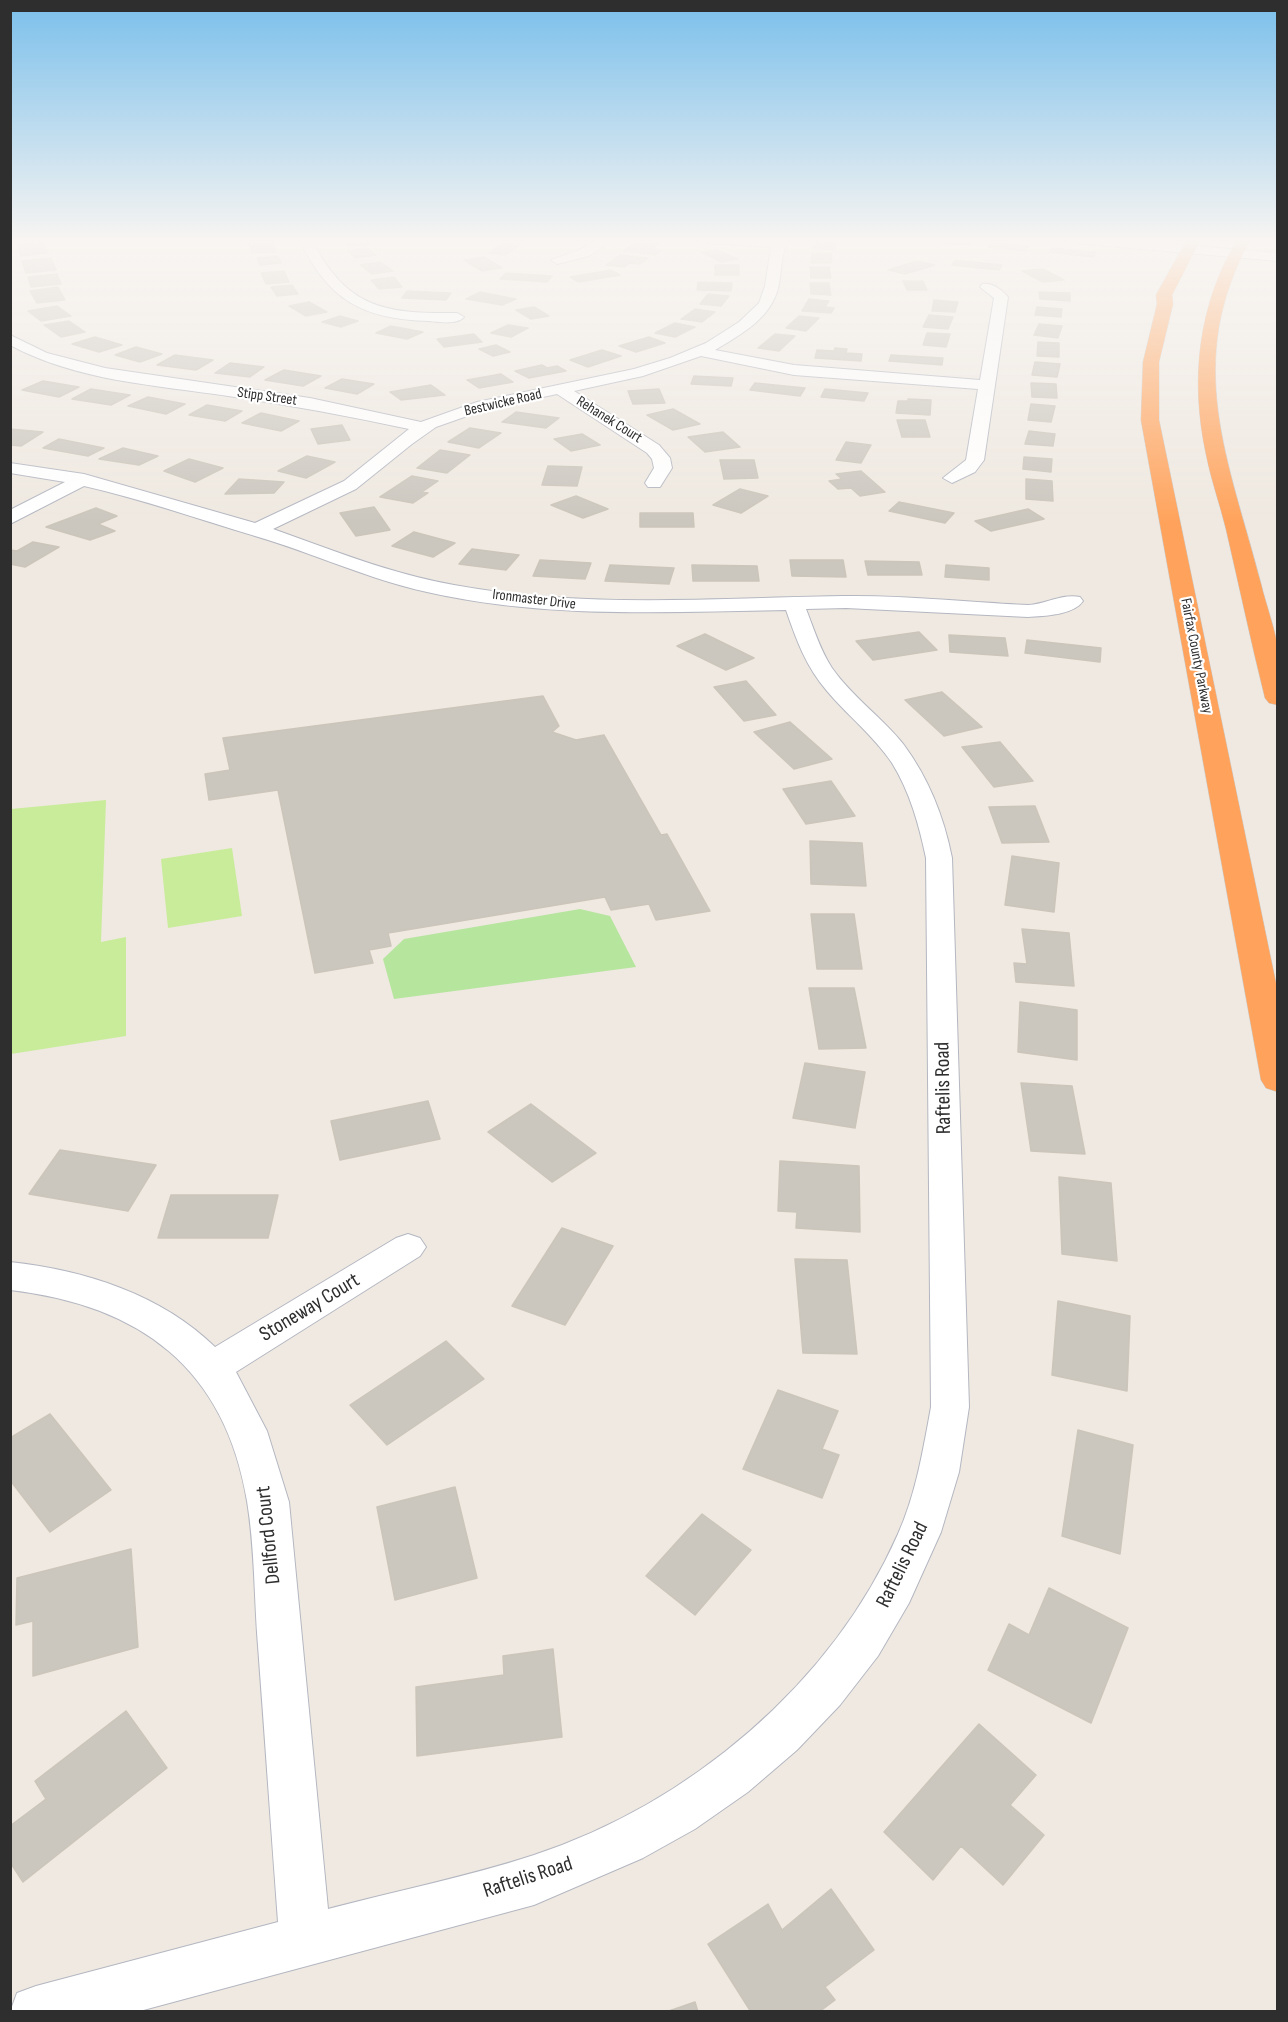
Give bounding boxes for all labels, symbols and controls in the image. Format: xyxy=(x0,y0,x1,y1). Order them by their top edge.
street label: Stipp Street xyxy=(236,384,298,410)
street label: Bestwicke Road xyxy=(463,385,543,421)
street label: Rehanek Court xyxy=(573,393,645,447)
street label: Ironmaster Drive xyxy=(491,586,577,614)
street label: Fairfax County Parkway xyxy=(1176,597,1216,715)
street label: Raftelis Road xyxy=(931,1042,957,1134)
street label: Stoneway Court xyxy=(255,1268,365,1348)
street label: Dellford Court xyxy=(251,1485,287,1585)
street label: Raftelis Road xyxy=(871,1518,935,1612)
street label: Raftelis Road xyxy=(480,1852,576,1904)

